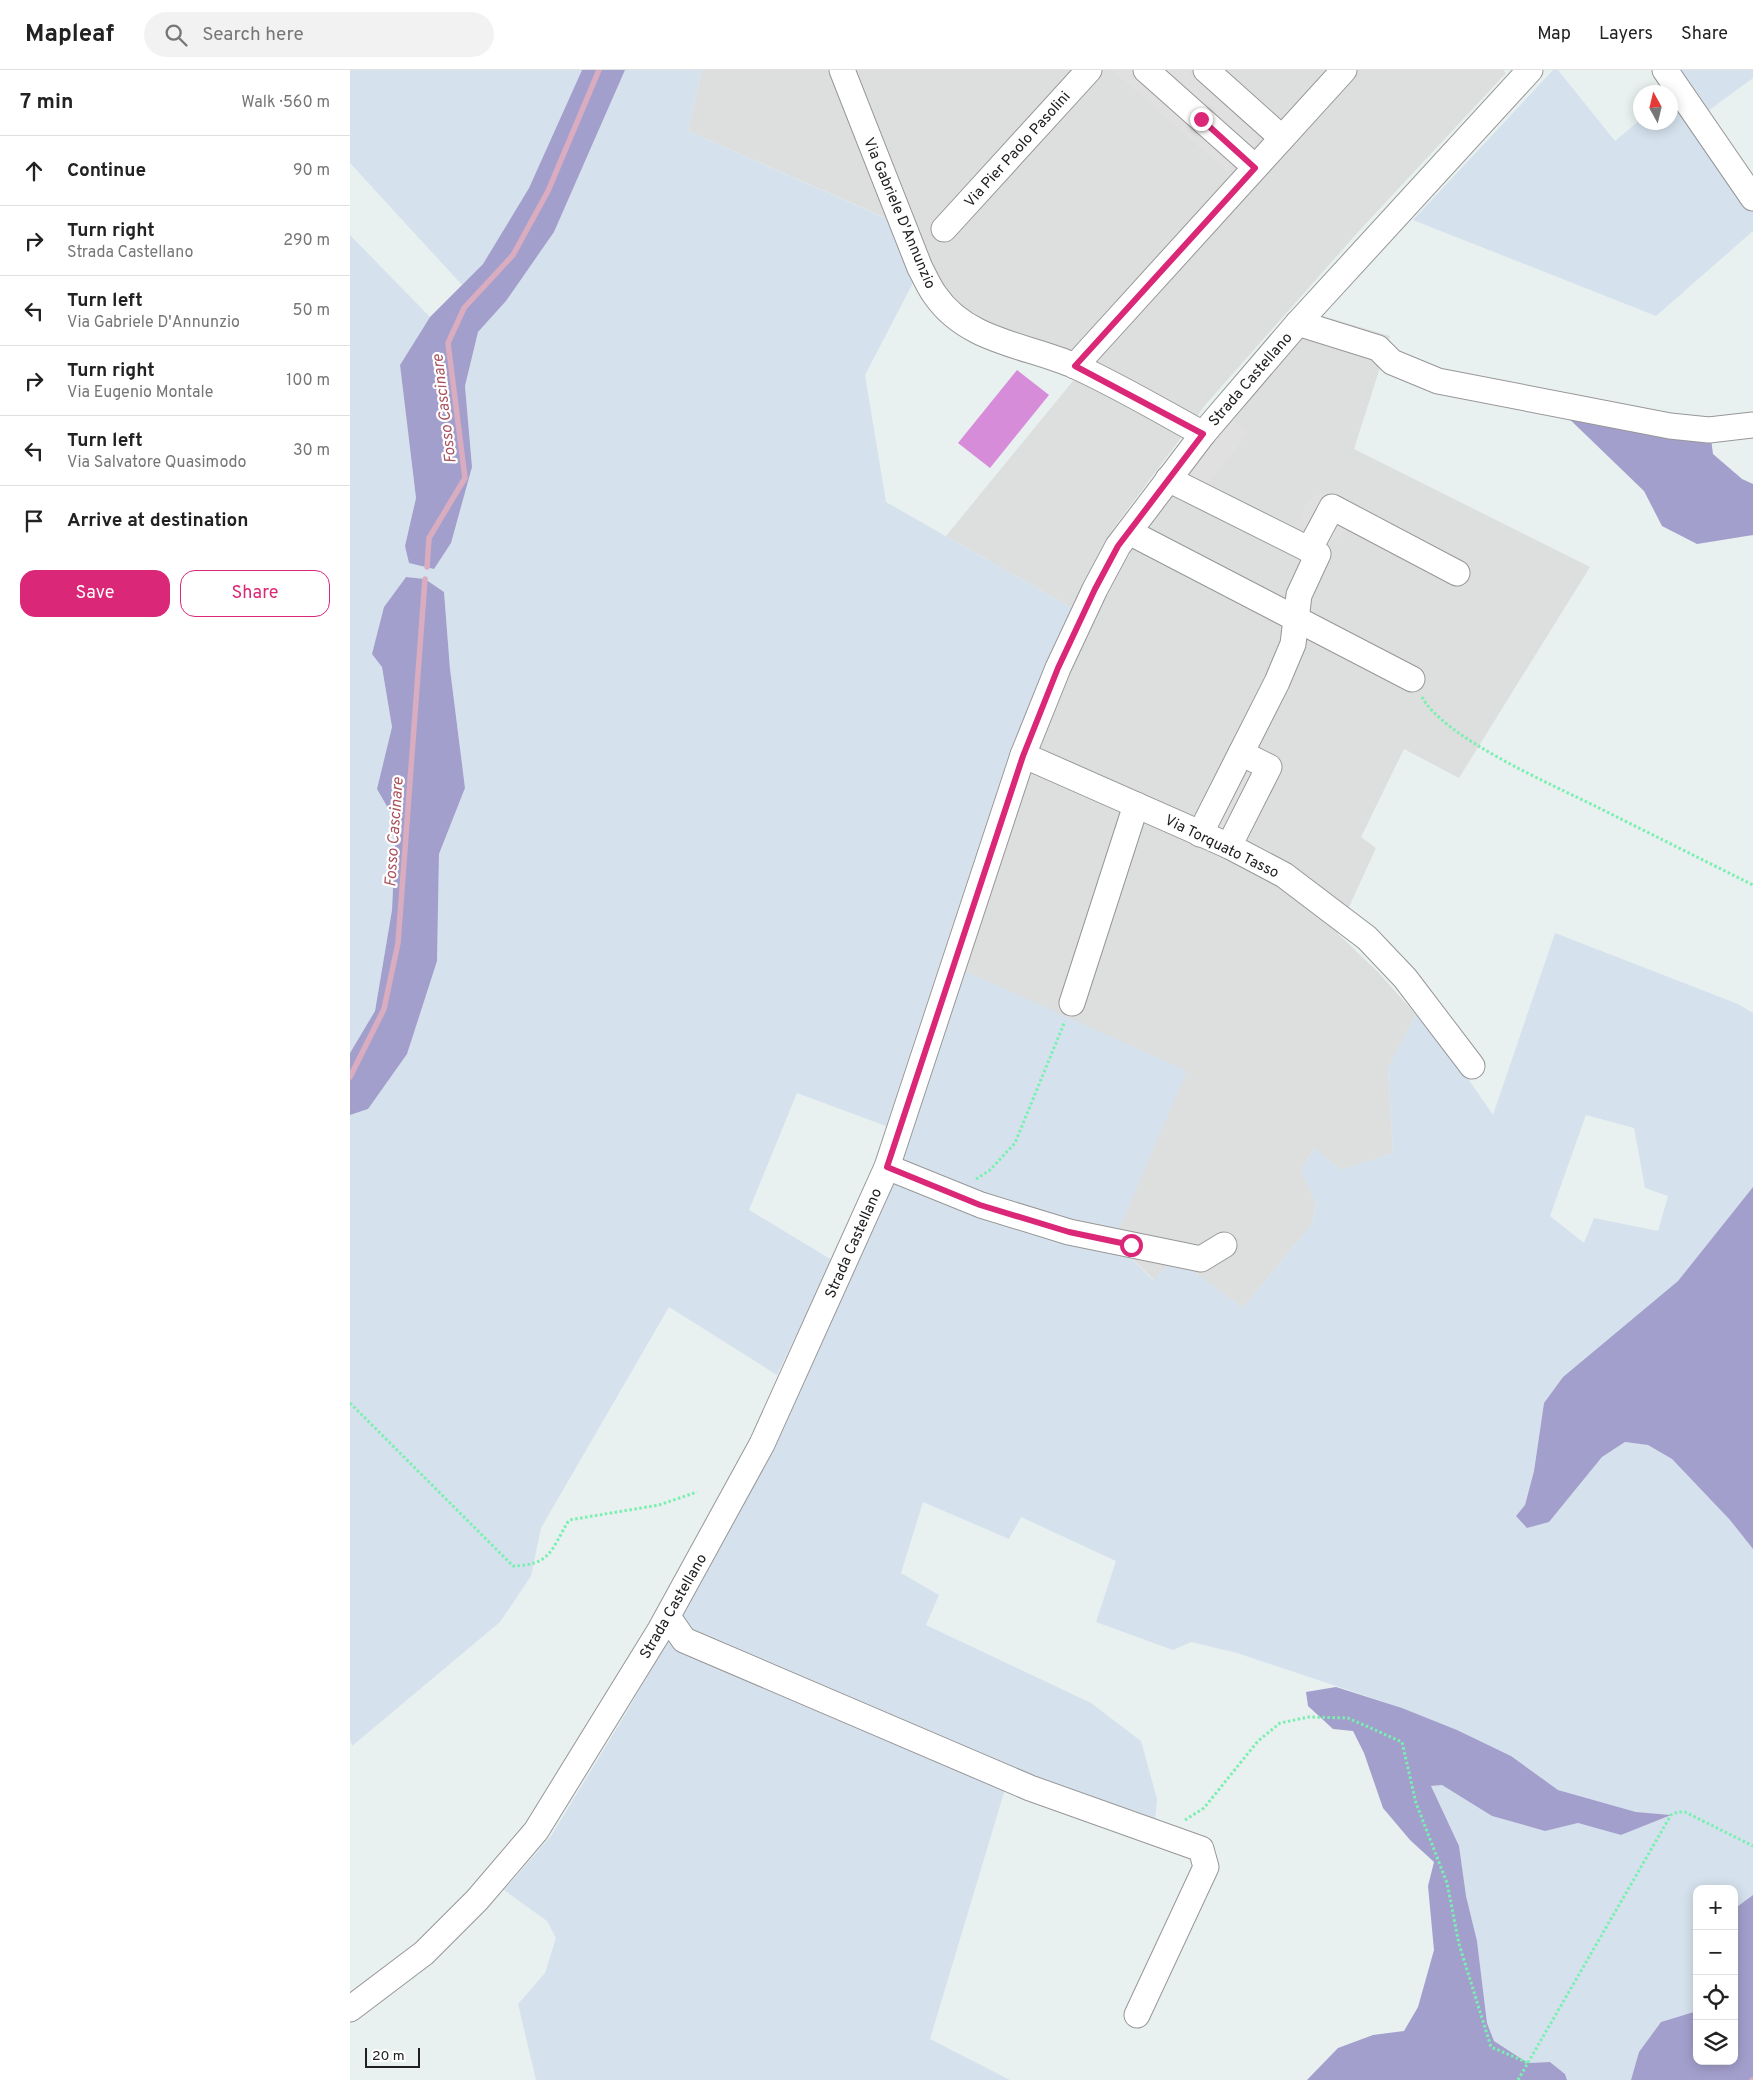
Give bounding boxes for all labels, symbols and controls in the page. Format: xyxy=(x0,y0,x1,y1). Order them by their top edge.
search box xyxy=(144,12,494,57)
text: Mapleaf xyxy=(25,20,114,50)
icon: search xyxy=(162,21,190,49)
text: Search here xyxy=(202,23,304,47)
text: Map xyxy=(1537,23,1571,46)
text: Layers xyxy=(1599,23,1653,46)
text: Share xyxy=(1681,23,1728,46)
north arrow xyxy=(1633,85,1678,130)
street label: Via Pier Paolo Pasolini xyxy=(961,88,1075,212)
text: 7 min xyxy=(20,89,73,116)
text: Walk · 560 m xyxy=(241,93,330,113)
route end xyxy=(1190,108,1213,131)
street label: Via Gabriele D'Annunzio xyxy=(858,135,939,292)
icon: ahead xyxy=(20,157,48,185)
text: Continue xyxy=(67,159,146,183)
text: 90 m xyxy=(293,161,330,181)
text: Turn right xyxy=(67,219,155,243)
icon: right xyxy=(20,227,48,255)
text: 290 m xyxy=(283,231,330,251)
text: Strada Castellano xyxy=(67,243,193,263)
text: Turn left xyxy=(67,289,143,313)
icon: left xyxy=(20,297,48,325)
text: 50 m xyxy=(293,301,330,321)
text: Via Gabriele D'Annunzio xyxy=(67,313,240,333)
street label: Strada Castellano xyxy=(1205,329,1297,431)
water label: Fosso Cascinare xyxy=(428,352,462,464)
text: Turn right xyxy=(67,359,155,383)
icon: right xyxy=(20,367,48,395)
text: 100 m xyxy=(286,371,330,391)
text: Via Eugenio Montale xyxy=(67,383,213,403)
text: Turn left xyxy=(67,429,143,453)
icon: left xyxy=(20,437,48,465)
text: 30 m xyxy=(293,441,330,461)
text: Via Salvatore Quasimodo xyxy=(67,453,247,473)
icon: arrive xyxy=(20,507,48,535)
text: Arrive at destination xyxy=(67,509,248,533)
button: Save xyxy=(20,570,170,617)
button: Share xyxy=(180,570,330,617)
water label: Fosso Cascinare xyxy=(381,776,409,888)
street label: Via Torquato Tasso xyxy=(1161,811,1282,883)
street label: Strada Castellano xyxy=(822,1186,887,1302)
route start xyxy=(1120,1234,1143,1257)
street label: Strada Castellano xyxy=(636,1551,712,1663)
map controls xyxy=(1693,1885,1738,2065)
button: + xyxy=(1693,1885,1738,1930)
button: − xyxy=(1693,1930,1738,1975)
button: locate xyxy=(1693,1975,1738,2020)
button: layers xyxy=(1693,2020,1738,2065)
scale bar xyxy=(365,2045,420,2068)
text: 20 m xyxy=(372,2048,405,2065)

